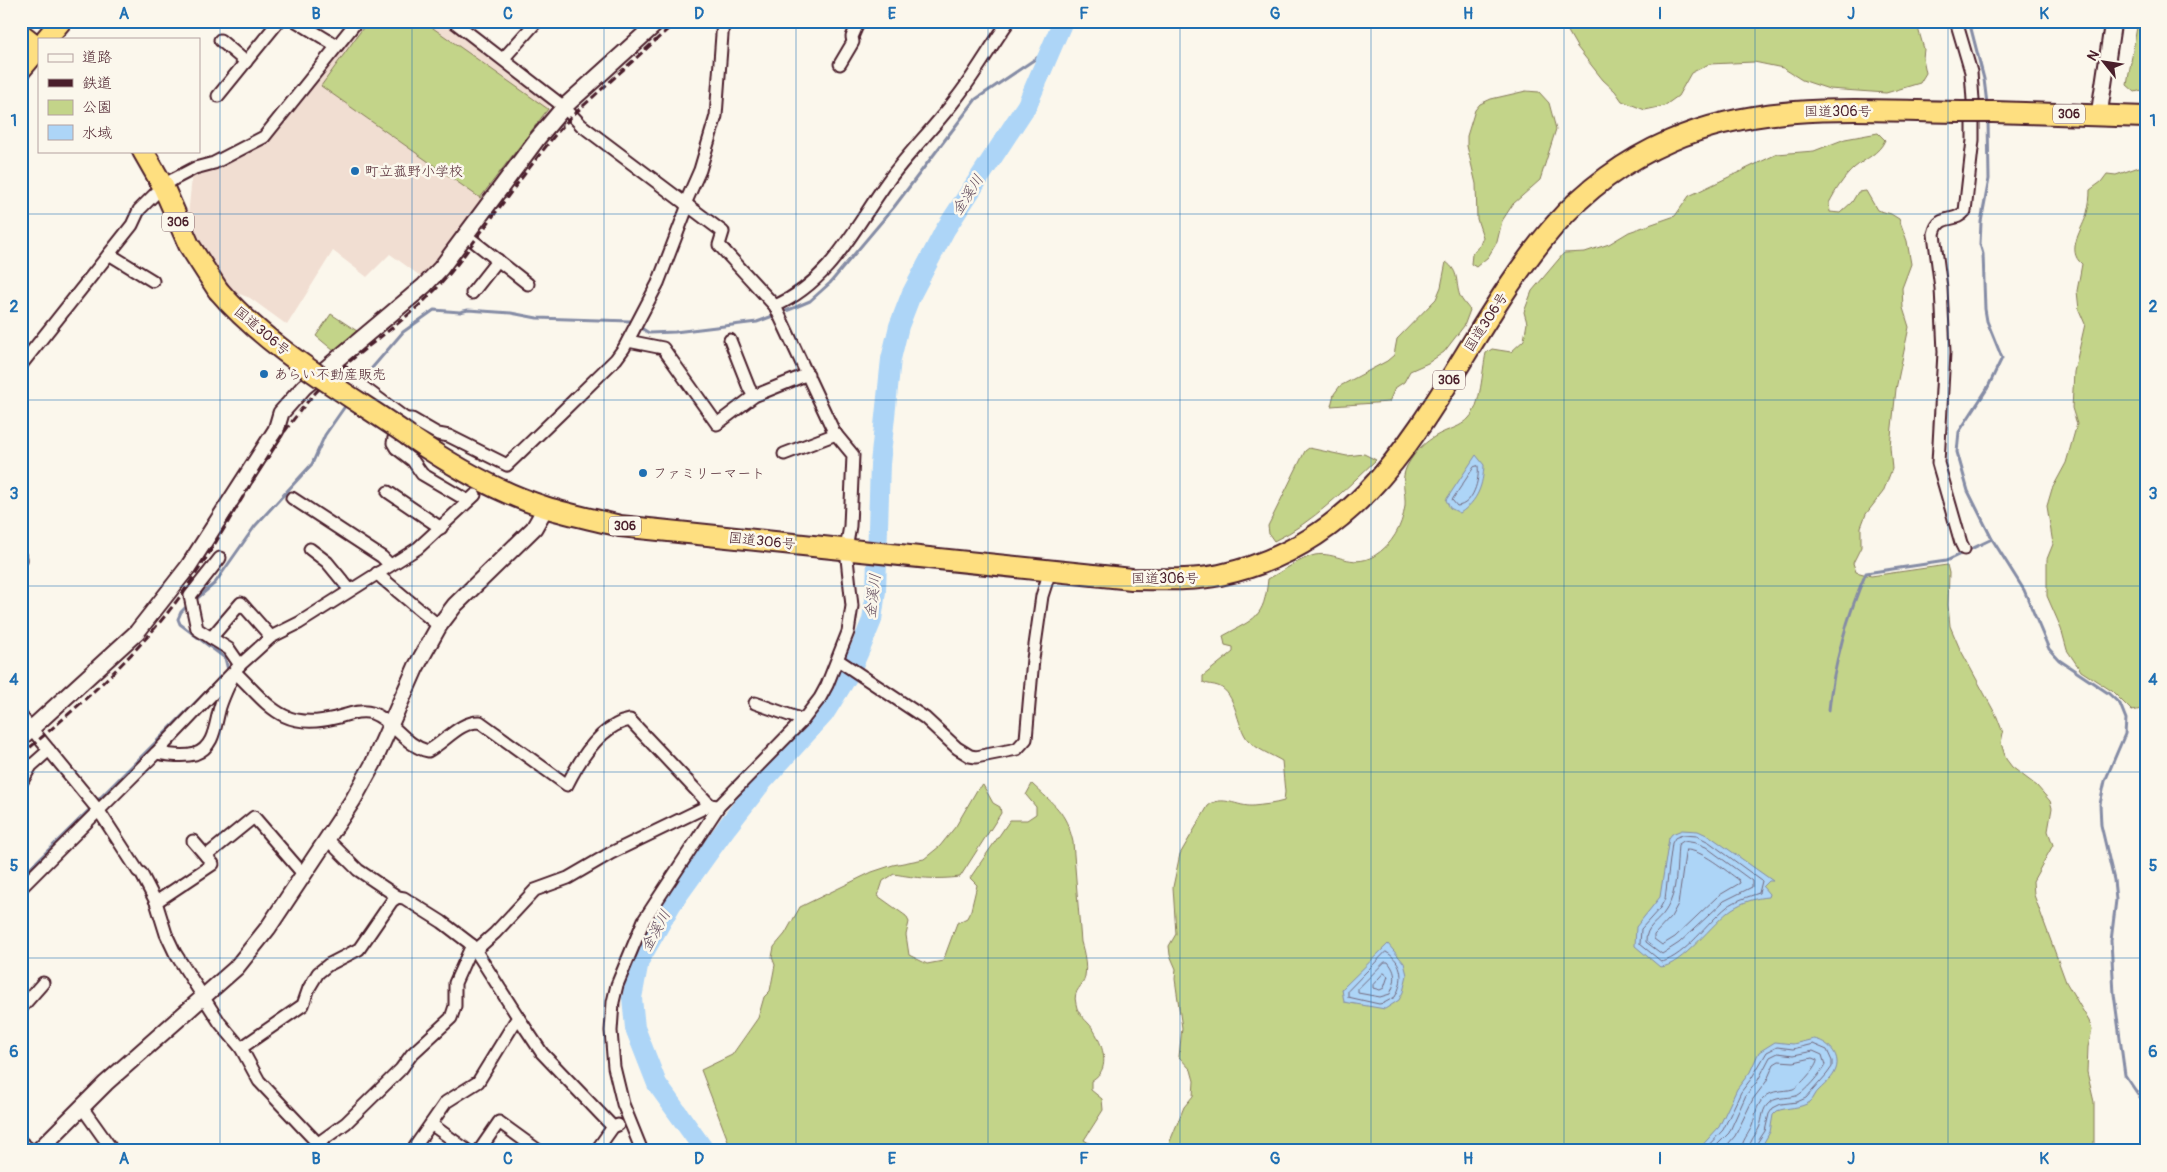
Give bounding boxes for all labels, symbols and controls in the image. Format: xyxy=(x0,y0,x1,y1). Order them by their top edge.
text: A xyxy=(119,4,130,24)
text: B xyxy=(311,4,321,24)
text: C xyxy=(503,4,513,24)
text: D xyxy=(694,4,704,24)
text: E xyxy=(888,4,897,24)
text: F xyxy=(1079,4,1089,24)
text: G xyxy=(1270,4,1281,24)
text: H xyxy=(1463,4,1473,24)
text: I xyxy=(1658,4,1662,24)
text: J xyxy=(1847,4,1855,24)
text: K xyxy=(2039,4,2049,24)
legend xyxy=(38,38,200,152)
north arrow xyxy=(2080,38,2130,88)
text: N xyxy=(2083,47,2103,64)
text: 道路 xyxy=(82,48,112,67)
text: 鉄道 xyxy=(82,74,112,93)
text: 公園 xyxy=(82,98,112,117)
street label: 国道306号 xyxy=(1804,103,1872,120)
road number: 306 xyxy=(2053,105,2085,124)
text: 1 xyxy=(11,111,17,131)
text: 1 xyxy=(2150,111,2156,131)
text: 水域 xyxy=(82,124,112,143)
place label: 町立菰野小学校 xyxy=(365,163,463,180)
marker: 町立菰野小学校 xyxy=(349,165,361,177)
water label: 金溪川 xyxy=(948,171,988,219)
road number: 306 xyxy=(162,212,194,232)
street label: 国道306号 xyxy=(1460,289,1512,355)
text: 2 xyxy=(10,297,19,317)
text: 2 xyxy=(2149,297,2158,317)
street label: 国道306号 xyxy=(231,303,293,359)
place label: あらい不動産販売 xyxy=(274,366,386,383)
marker: あらい不動産販売 xyxy=(258,368,270,380)
road number: 306 xyxy=(1433,370,1465,390)
place label: ファミリーマート xyxy=(653,465,765,482)
marker: ファミリーマート xyxy=(637,467,649,479)
text: 3 xyxy=(10,484,19,504)
text: 3 xyxy=(2149,484,2158,504)
road number: 306 xyxy=(609,516,641,536)
street label: 国道306号 xyxy=(728,529,796,553)
street label: 国道306号 xyxy=(1131,570,1199,587)
water label: 金溪川 xyxy=(861,573,885,619)
text: 4 xyxy=(9,670,19,690)
text: 4 xyxy=(2148,670,2158,690)
text: 5 xyxy=(10,856,19,876)
text: 5 xyxy=(2149,856,2158,876)
water label: 金溪川 xyxy=(637,907,675,955)
text: 6 xyxy=(9,1042,19,1062)
text: 6 xyxy=(2148,1042,2158,1062)
text: A xyxy=(119,1149,130,1169)
text: B xyxy=(311,1149,321,1169)
text: C xyxy=(503,1149,513,1169)
text: D xyxy=(694,1149,704,1169)
text: E xyxy=(888,1149,897,1169)
text: F xyxy=(1079,1149,1089,1169)
text: G xyxy=(1270,1149,1281,1169)
text: H xyxy=(1463,1149,1473,1169)
text: I xyxy=(1658,1149,1662,1169)
text: J xyxy=(1847,1149,1855,1169)
text: K xyxy=(2039,1149,2049,1169)

